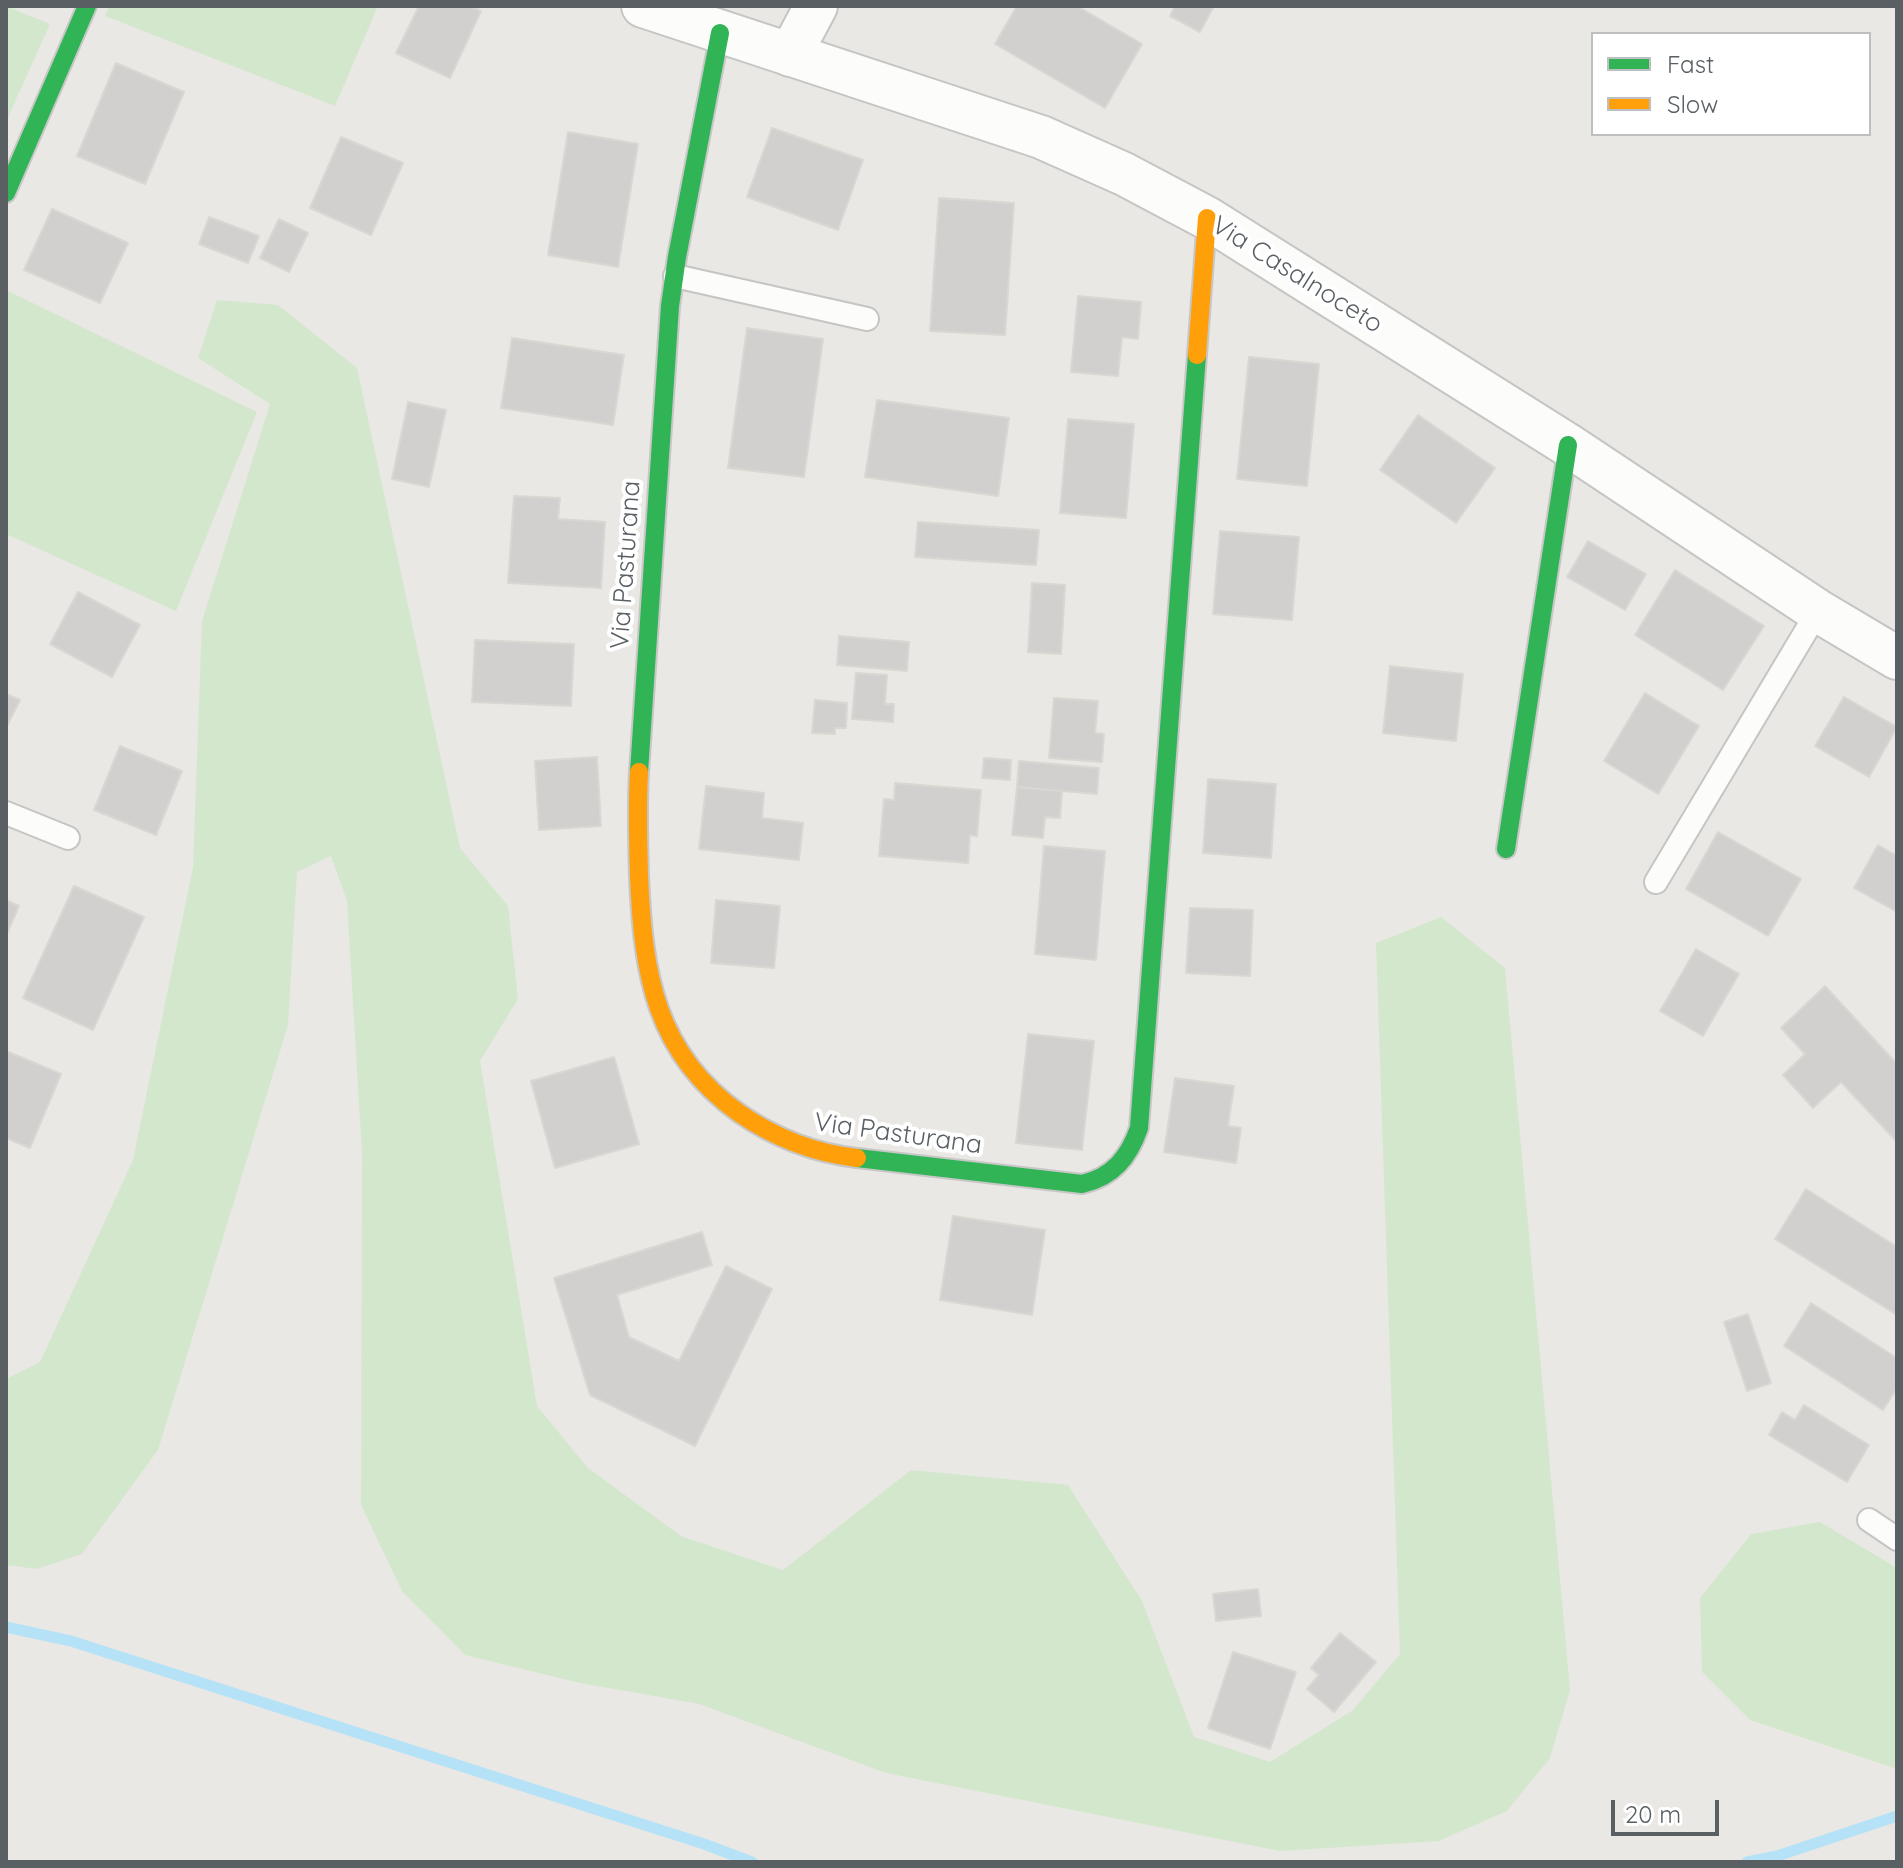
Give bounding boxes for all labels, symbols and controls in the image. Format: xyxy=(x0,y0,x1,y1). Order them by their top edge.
legend xyxy=(1591,32,1871,136)
text: Fast xyxy=(1667,49,1714,79)
text: Slow xyxy=(1667,89,1718,119)
street label: Via Casalnoceto xyxy=(1206,210,1388,340)
street label: Via Pasturana xyxy=(605,480,647,650)
street label: Via Pasturana xyxy=(812,1107,984,1161)
scale bar xyxy=(1615,1784,1723,1834)
text: 20 m xyxy=(1625,1799,1681,1829)

